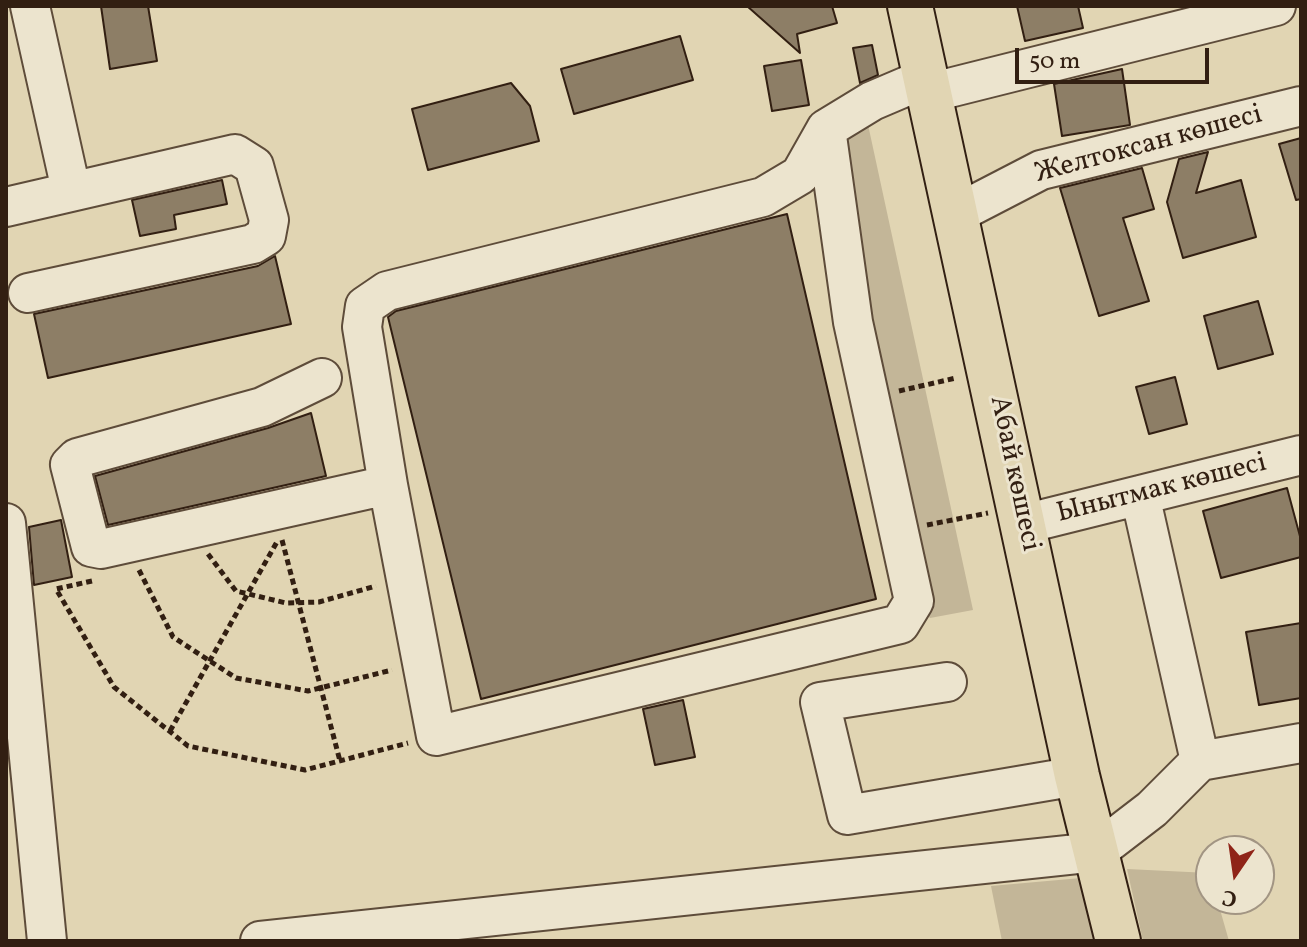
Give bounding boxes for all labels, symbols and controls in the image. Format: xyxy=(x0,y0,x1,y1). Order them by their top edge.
scale bar xyxy=(1019,32,1213,82)
text: 50 m xyxy=(1029,45,1081,79)
street label: Желтоксан көшесі xyxy=(1032,99,1266,193)
street label: Абай көшесі xyxy=(980,393,1046,555)
street label: Ынытмак көшесі xyxy=(1054,448,1270,532)
north arrow xyxy=(1195,835,1275,915)
text: С xyxy=(1220,880,1240,914)

